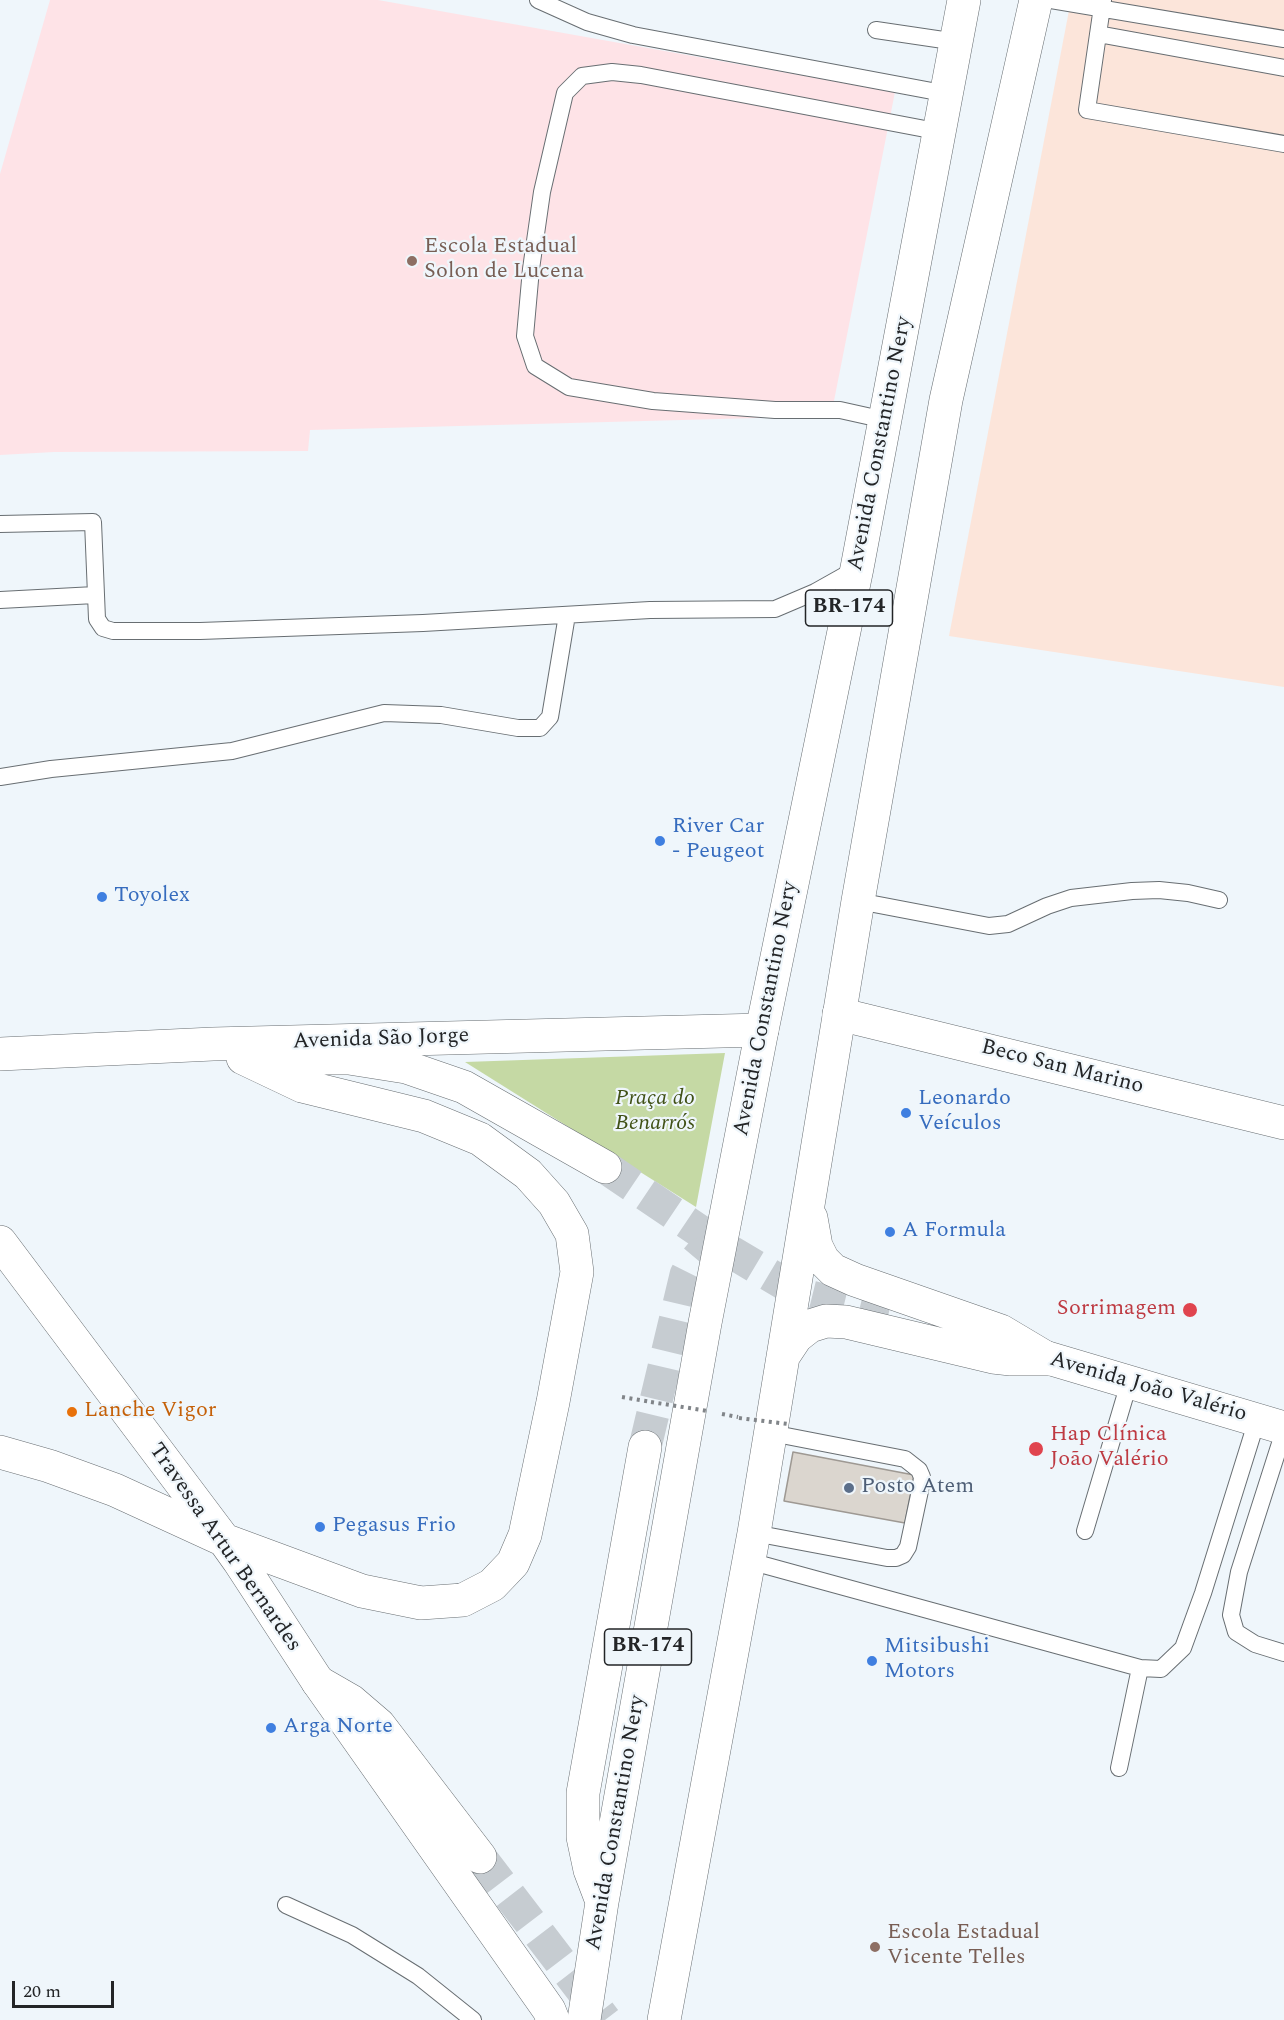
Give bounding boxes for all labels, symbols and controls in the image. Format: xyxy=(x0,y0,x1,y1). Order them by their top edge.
place label: Escola Estadual Solon de Lucena xyxy=(424,235,584,286)
marker: Escola Estadual Solon de Lucena xyxy=(405,254,419,268)
street label: Avenida Constantino Nery xyxy=(843,315,919,573)
road number: BR-174 xyxy=(806,590,892,626)
place label: River Car - Peugeot xyxy=(672,815,764,866)
marker: River Car - Peugeot xyxy=(653,834,667,848)
street label: Avenida Constantino Nery xyxy=(729,880,805,1138)
place label: Toyolex xyxy=(114,884,190,910)
marker: Toyolex xyxy=(95,890,109,904)
street label: Avenida São Jorge xyxy=(292,1024,470,1056)
street label: Beco San Marino xyxy=(978,1035,1146,1101)
park label: Praça do Benarrós xyxy=(615,1087,695,1138)
place label: Leonardo Veículos xyxy=(918,1087,1011,1138)
marker: Leonardo Veículos xyxy=(899,1106,913,1120)
place label: A Formula xyxy=(902,1219,1006,1245)
marker: A Formula xyxy=(883,1225,897,1239)
place label: Sorrimagem xyxy=(1057,1297,1176,1323)
marker: Sorrimagem xyxy=(1181,1301,1199,1319)
street label: Avenida João Valério xyxy=(1046,1347,1250,1429)
place label: Lanche Vigor xyxy=(84,1399,217,1425)
marker: Lanche Vigor xyxy=(65,1405,79,1419)
place label: Hap Clínica João Valério xyxy=(1050,1423,1169,1474)
street label: Travessa Artur Bernardes xyxy=(142,1439,306,1657)
marker: Hap Clínica João Valério xyxy=(1027,1440,1045,1458)
place label: Posto Atem xyxy=(861,1475,974,1501)
marker: Posto Atem xyxy=(842,1481,856,1495)
place label: Pegasus Frio xyxy=(332,1514,456,1540)
marker: Pegasus Frio xyxy=(313,1520,327,1534)
road number: BR-174 xyxy=(604,1629,692,1665)
place label: Mitsibushi Motors xyxy=(884,1635,990,1687)
marker: Mitsibushi Motors xyxy=(865,1654,879,1668)
street label: Avenida Constantino Nery xyxy=(582,1693,652,1953)
place label: Arga Norte xyxy=(283,1715,393,1741)
marker: Arga Norte xyxy=(264,1721,278,1735)
place label: Escola Estadual Vicente Telles xyxy=(887,1921,1040,1972)
marker: Escola Estadual Vicente Telles xyxy=(868,1940,882,1954)
scale bar xyxy=(15,1969,117,2007)
text: 20 m xyxy=(23,1978,61,2005)

